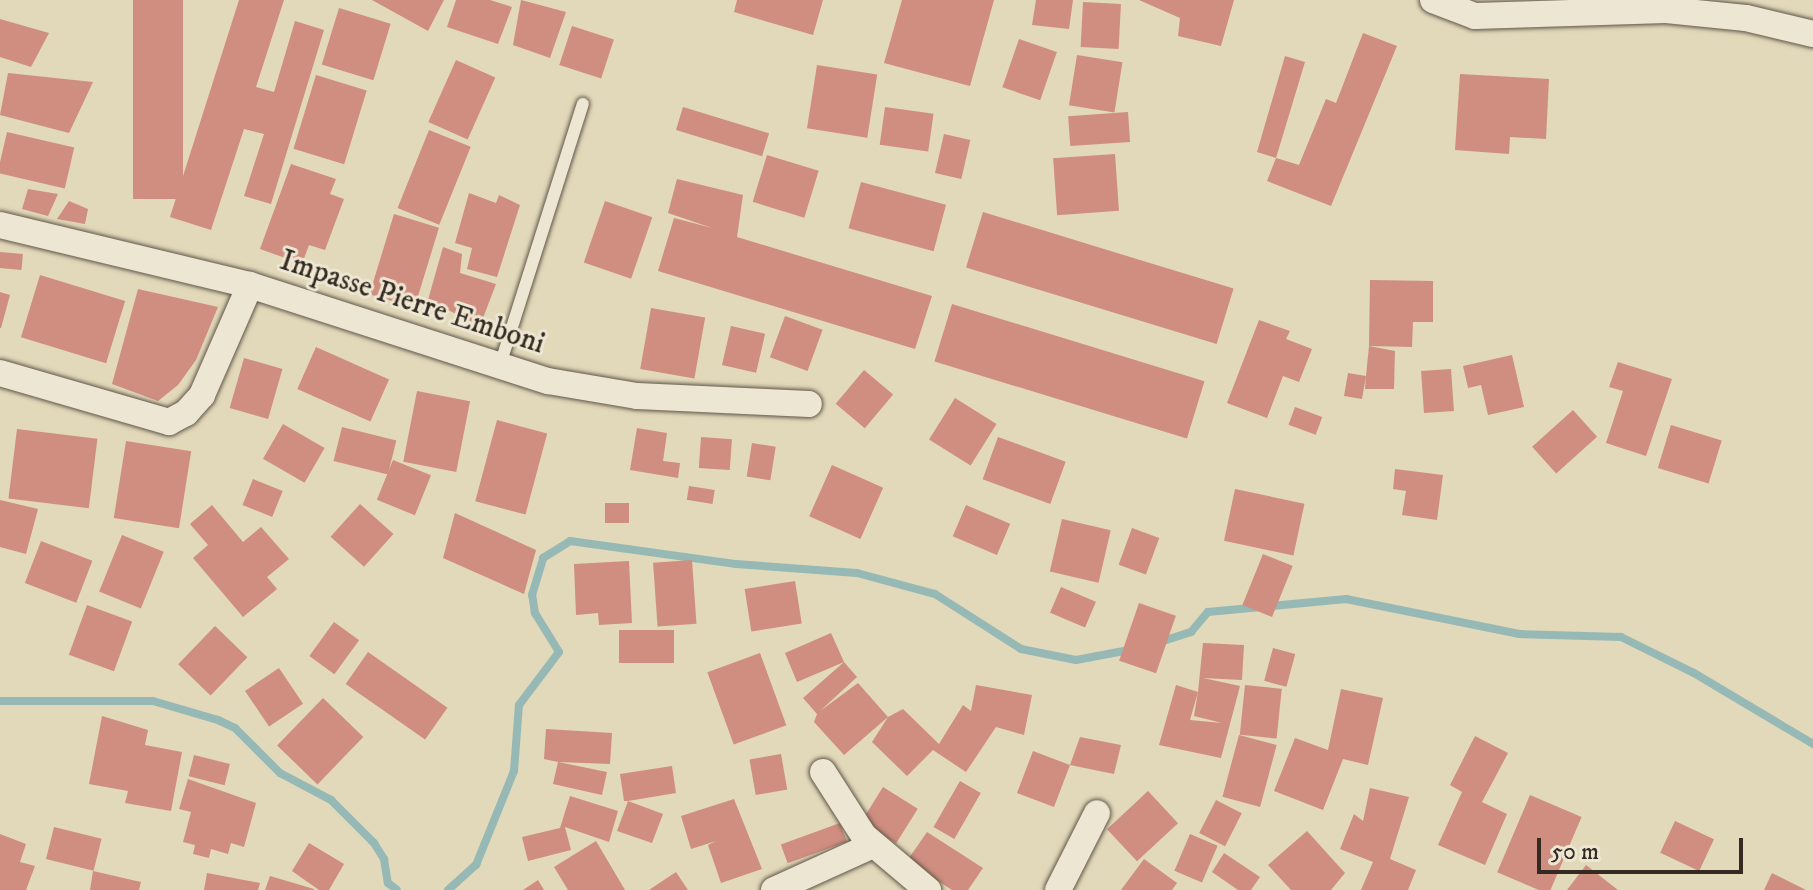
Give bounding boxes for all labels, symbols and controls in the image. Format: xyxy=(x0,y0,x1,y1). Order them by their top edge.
street label: Impasse Pierre Emboni xyxy=(275,243,549,363)
scale bar xyxy=(1541,822,1747,872)
text: 50 m xyxy=(1551,837,1599,867)

